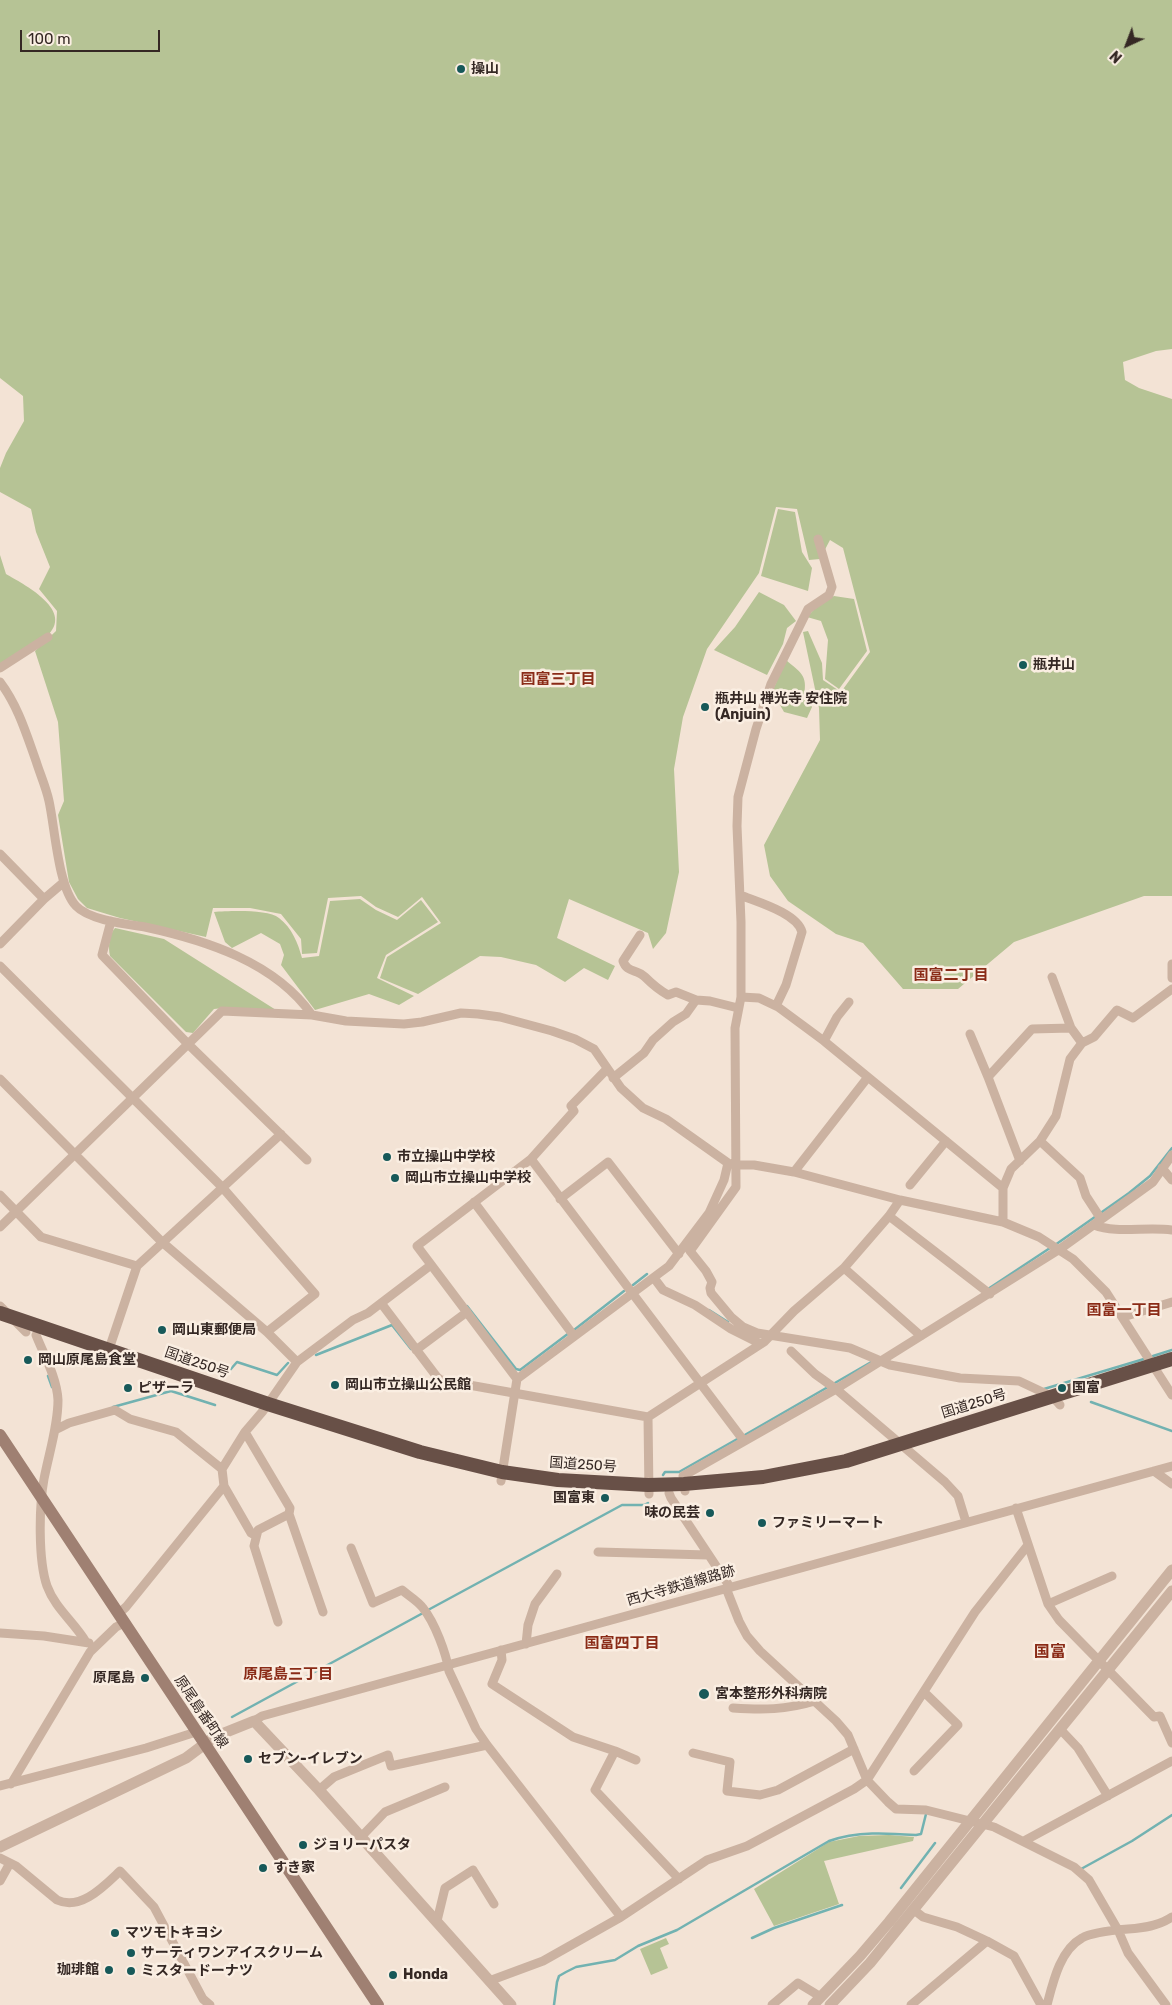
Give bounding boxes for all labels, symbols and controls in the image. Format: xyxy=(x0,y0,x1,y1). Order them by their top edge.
scale bar xyxy=(22,20,162,52)
north arrow xyxy=(1102,20,1152,70)
text: 100 m xyxy=(28,30,70,48)
text: N xyxy=(1107,47,1126,66)
place label: 操山 xyxy=(471,61,499,77)
marker: 操山 xyxy=(455,63,467,75)
place label: 瓶井山 xyxy=(1033,657,1075,673)
marker: 瓶井山 xyxy=(1017,659,1029,671)
district label: 国富三丁目 xyxy=(521,671,595,689)
place label: 瓶井山 禅光寺 安住院 (Anjuin) xyxy=(715,691,847,724)
marker: 瓶井山 禅光寺 安住院 (Anjuin) xyxy=(699,701,711,713)
district label: 国富二丁目 xyxy=(914,967,988,985)
place label: 市立操山中学校 xyxy=(397,1149,495,1165)
marker: 市立操山中学校 xyxy=(381,1151,393,1163)
place label: 岡山市立操山中学校 xyxy=(405,1170,531,1186)
marker: 岡山市立操山中学校 xyxy=(389,1172,401,1184)
district label: 国富一丁目 xyxy=(1087,1302,1161,1320)
place label: 岡山東郵便局 xyxy=(172,1322,256,1338)
marker: 岡山東郵便局 xyxy=(156,1324,168,1336)
street label: 国道250号 xyxy=(162,1344,232,1382)
place label: 岡山原尾島食堂 xyxy=(38,1352,136,1368)
marker: 岡山原尾島食堂 xyxy=(22,1354,34,1366)
place label: 岡山市立操山公民館 xyxy=(345,1377,471,1393)
marker: 岡山市立操山公民館 xyxy=(329,1379,341,1391)
place label: ピザーラ xyxy=(138,1380,194,1396)
place label: 国富 xyxy=(1072,1380,1100,1396)
marker: ピザーラ xyxy=(122,1382,134,1394)
marker: 国富 xyxy=(1056,1382,1068,1394)
street label: 国道250号 xyxy=(939,1386,1009,1422)
street label: 国道250号 xyxy=(549,1454,617,1476)
place label: 国富東 xyxy=(553,1490,595,1506)
marker: 国富東 xyxy=(599,1492,611,1504)
place label: 味の民芸 xyxy=(644,1505,700,1521)
marker: 味の民芸 xyxy=(704,1507,716,1519)
place label: ファミリーマート xyxy=(772,1515,884,1531)
marker: ファミリーマート xyxy=(756,1517,768,1529)
street label: 西大寺鉄道線路跡 xyxy=(625,1562,737,1610)
district label: 国富四丁目 xyxy=(585,1635,659,1653)
district label: 国富 xyxy=(1034,1642,1066,1662)
district label: 原尾島三丁目 xyxy=(243,1666,333,1684)
place label: 原尾島 xyxy=(93,1670,135,1686)
marker: 原尾島 xyxy=(139,1672,151,1684)
street label: 原尾島番町線 xyxy=(171,1672,231,1752)
place label: 宮本整形外科病院 xyxy=(715,1686,827,1702)
marker: 宮本整形外科病院 xyxy=(697,1687,711,1701)
place label: セブン-イレブン xyxy=(258,1751,363,1767)
marker: セブン-イレブン xyxy=(242,1753,254,1765)
place label: ジョリーパスタ xyxy=(313,1837,411,1853)
marker: ジョリーパスタ xyxy=(297,1839,309,1851)
place label: すき家 xyxy=(273,1860,315,1876)
marker: すき家 xyxy=(257,1862,269,1874)
place label: マツモトキヨシ xyxy=(125,1925,223,1941)
marker: マツモトキヨシ xyxy=(109,1927,121,1939)
place label: サーティワンアイスクリーム xyxy=(141,1945,323,1961)
marker: サーティワンアイスクリーム xyxy=(125,1947,137,1959)
place label: 珈琲館 xyxy=(57,1962,99,1978)
place label: ミスタードーナツ xyxy=(141,1963,253,1979)
marker: 珈琲館 xyxy=(103,1964,115,1976)
marker: ミスタードーナツ xyxy=(125,1965,137,1977)
place label: Honda xyxy=(403,1967,448,1983)
marker: Honda xyxy=(387,1969,399,1981)

